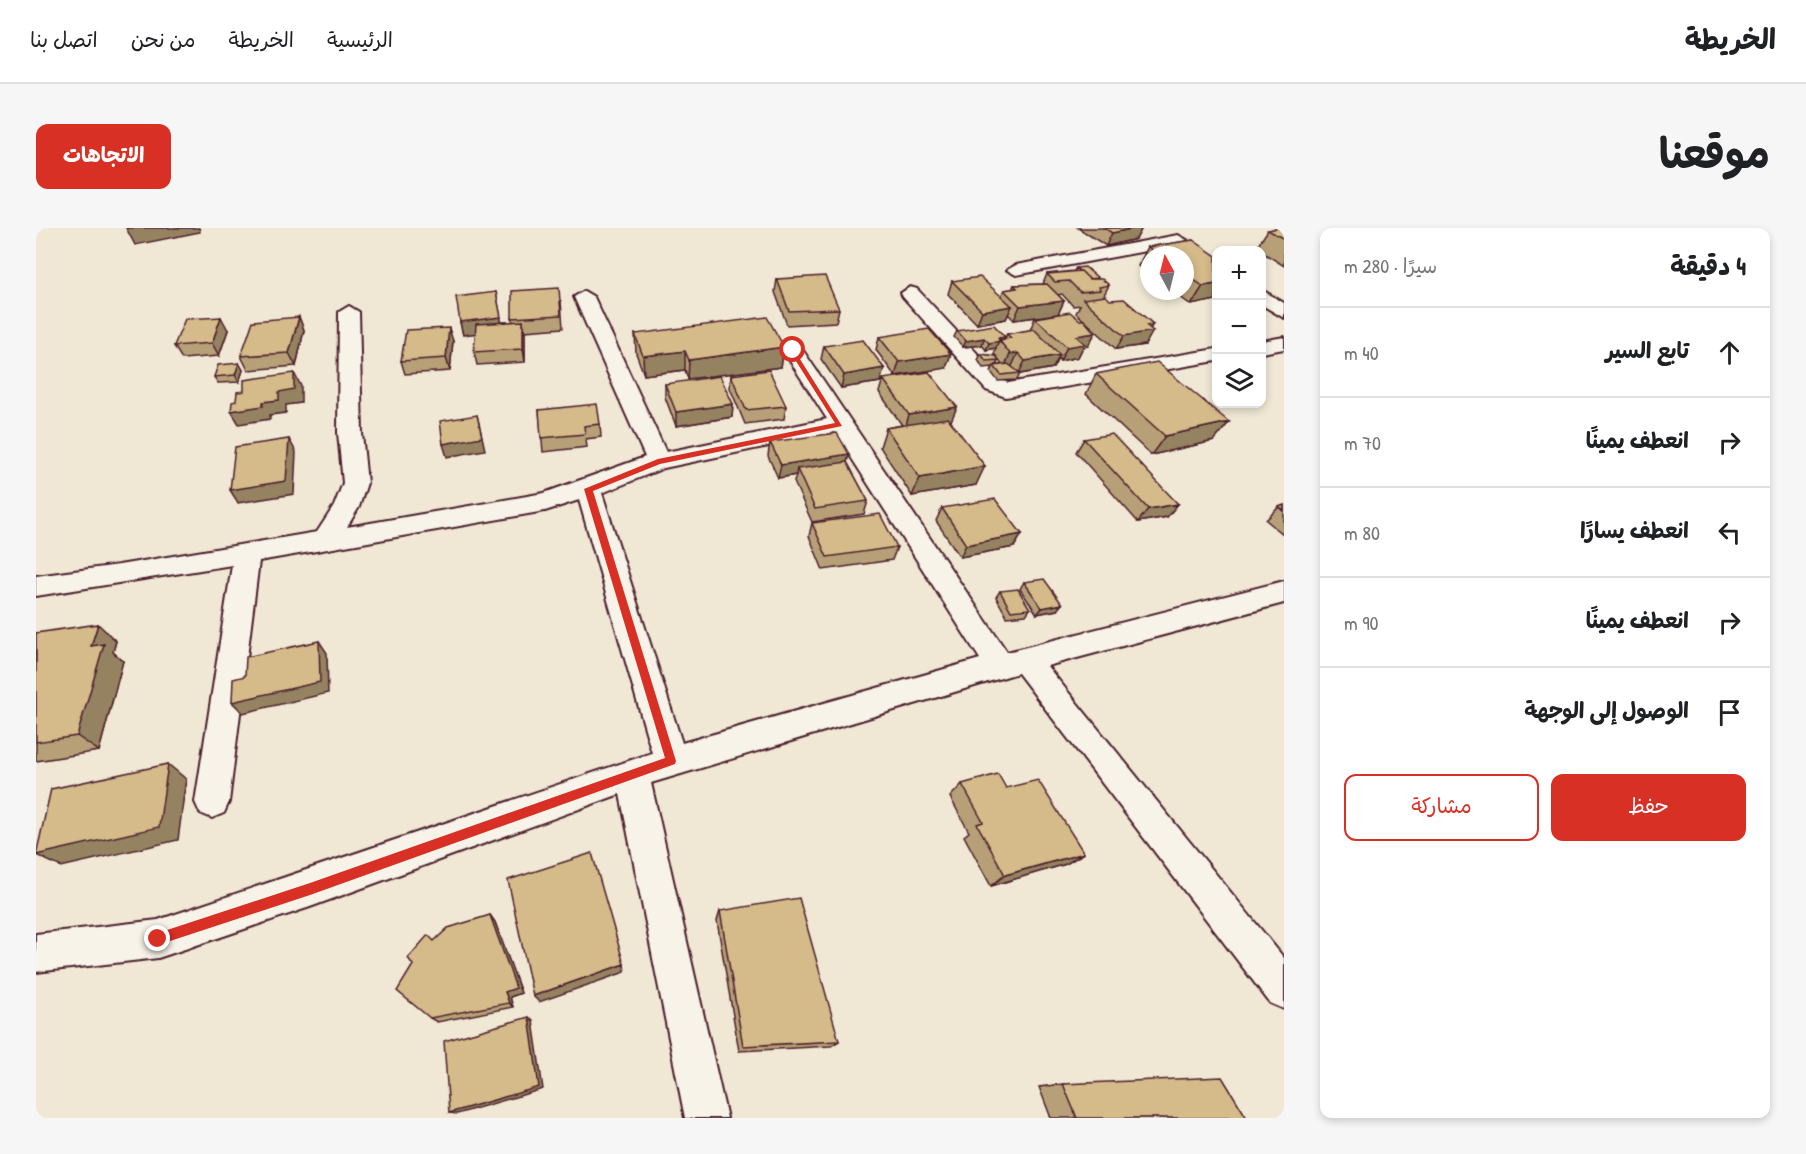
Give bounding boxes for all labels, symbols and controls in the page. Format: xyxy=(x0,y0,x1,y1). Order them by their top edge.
text: الخريطة xyxy=(1685,20,1776,58)
text: اتصل بنا xyxy=(30,25,98,54)
text: من نحن xyxy=(131,25,195,54)
text: الخريطة xyxy=(228,25,294,54)
text: الرئيسية xyxy=(327,25,393,54)
button: الاتجاهات xyxy=(36,124,171,189)
text: موقعنا xyxy=(1659,124,1770,181)
north arrow xyxy=(1140,246,1194,300)
map controls xyxy=(1212,246,1266,408)
button: + xyxy=(1212,246,1266,300)
text: 4 دقيقة xyxy=(1670,248,1746,283)
text: سيرًا · 280 m xyxy=(1344,252,1437,279)
button: − xyxy=(1212,300,1266,354)
text: تابع السير xyxy=(1606,335,1689,365)
route start xyxy=(779,336,805,362)
icon: ahead xyxy=(1713,336,1746,369)
text: 40 m xyxy=(1344,339,1379,366)
button: layers xyxy=(1212,354,1266,408)
text: انعطف يمينًا xyxy=(1586,425,1689,455)
icon: right xyxy=(1713,426,1746,459)
text: 70 m xyxy=(1344,429,1381,456)
text: انعطف يسارًا xyxy=(1580,515,1689,545)
icon: left xyxy=(1713,516,1746,549)
text: 80 m xyxy=(1344,519,1380,546)
text: انعطف يمينًا xyxy=(1586,605,1689,635)
icon: right xyxy=(1713,606,1746,639)
text: 90 m xyxy=(1344,609,1379,636)
text: الوصول إلى الوجهة xyxy=(1524,695,1689,725)
icon: arrive xyxy=(1713,696,1746,729)
button: مشاركة xyxy=(1344,774,1539,841)
button: حفظ xyxy=(1551,774,1746,841)
route end xyxy=(144,925,170,951)

